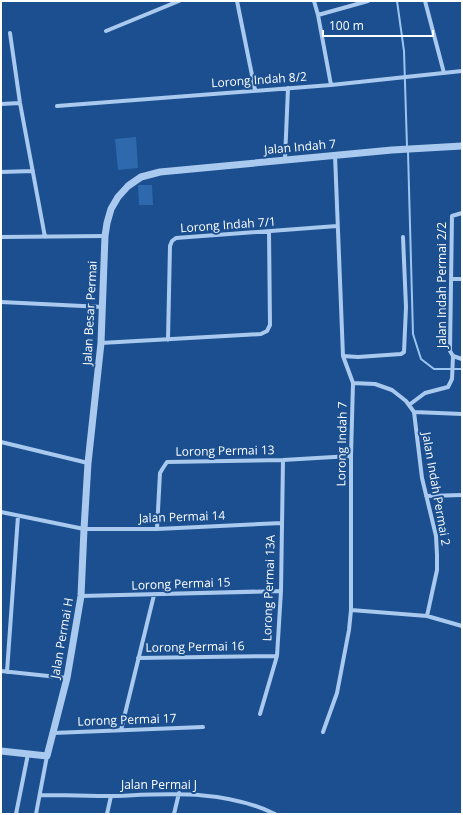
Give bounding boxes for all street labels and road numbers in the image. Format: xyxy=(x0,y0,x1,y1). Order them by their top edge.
street label: Lorong Indah 8/2 xyxy=(211,68,308,91)
street label: Jalan Indah 7 xyxy=(262,135,337,158)
street label: Lorong Indah 7/1 xyxy=(180,213,276,236)
street label: Jalan Indah Permai 2/2 xyxy=(433,222,450,349)
street label: Jalan Besar Permai xyxy=(78,260,101,367)
street label: Lorong Indah 7 xyxy=(332,401,351,486)
street label: Jalan Indah Permai 2 xyxy=(418,430,455,547)
street label: Lorong Permai 13 xyxy=(175,441,275,460)
street label: Jalan Permai 14 xyxy=(137,506,226,527)
street label: Lorong Permai 13A xyxy=(258,534,279,642)
street label: Lorong Permai 15 xyxy=(131,573,231,594)
street label: Jalan Permai H xyxy=(46,596,77,681)
street label: Lorong Permai 16 xyxy=(145,637,245,656)
street label: Lorong Permai 17 xyxy=(77,709,177,730)
street label: Jalan Permai J xyxy=(120,776,197,793)

